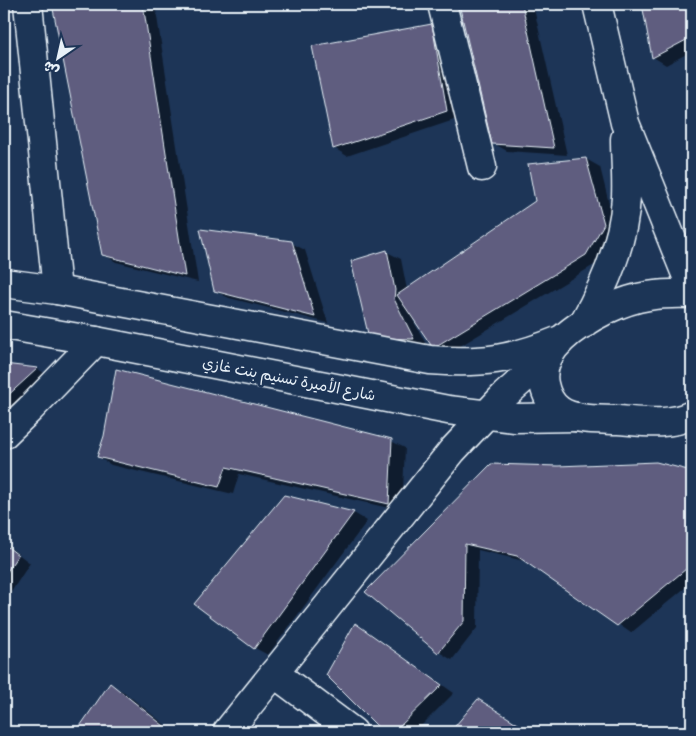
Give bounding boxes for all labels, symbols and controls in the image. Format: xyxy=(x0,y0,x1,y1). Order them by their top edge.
north arrow xyxy=(32,32,82,82)
text: ش xyxy=(41,55,63,78)
street label: شارع الأميرة تسنيم بنت غازي xyxy=(200,352,377,408)

